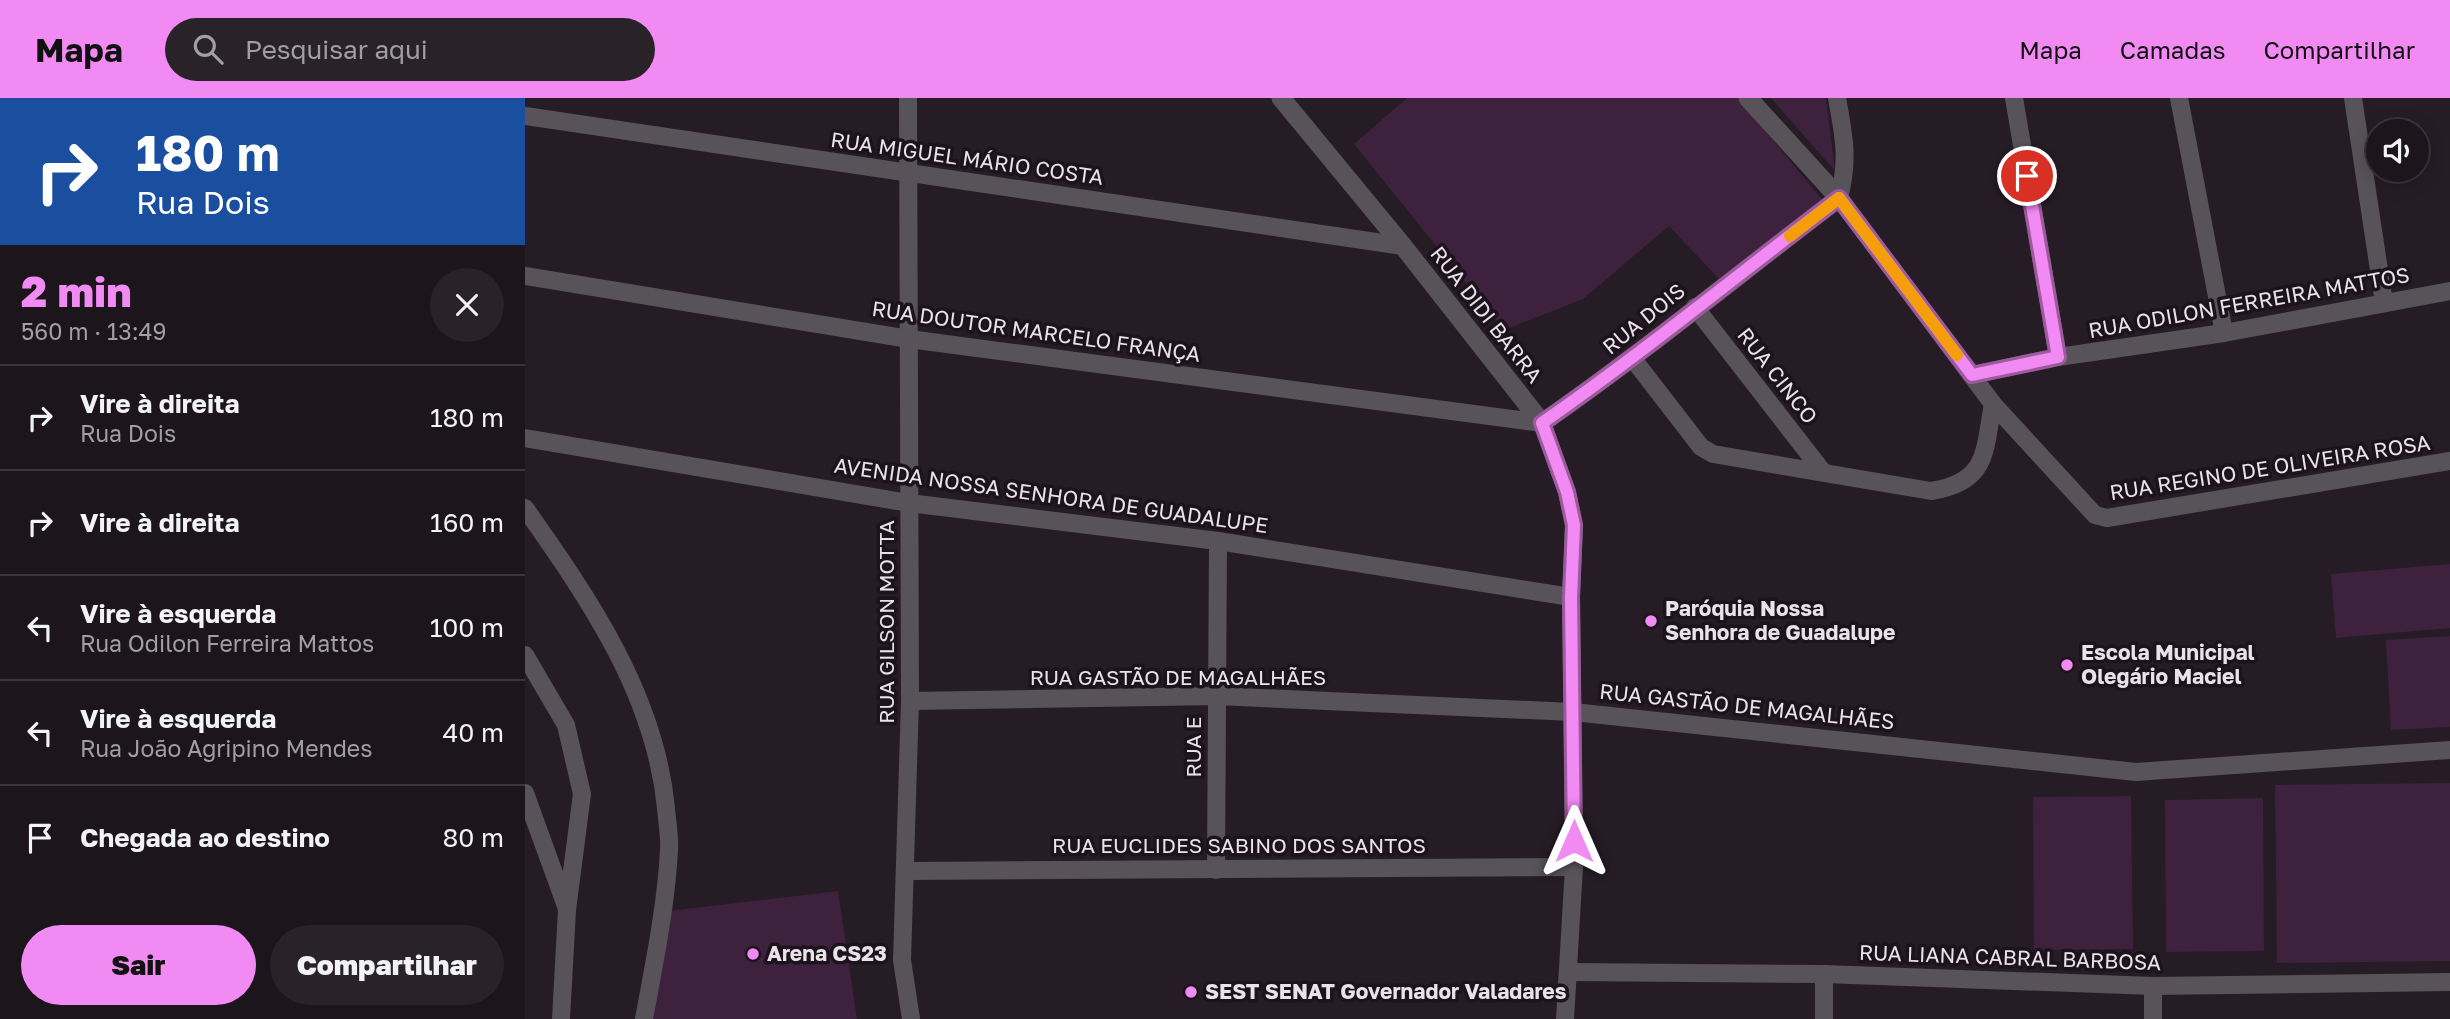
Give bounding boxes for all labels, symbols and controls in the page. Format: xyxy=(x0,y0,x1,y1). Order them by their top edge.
search box xyxy=(165,18,655,81)
text: Mapa xyxy=(35,30,123,69)
icon: search xyxy=(189,30,227,68)
text: Pesquisar aqui xyxy=(245,34,428,65)
text: Mapa xyxy=(2019,35,2082,64)
text: Camadas xyxy=(2120,35,2225,64)
text: Compartilhar xyxy=(2263,35,2415,64)
map controls xyxy=(2366,119,2429,182)
button: sound xyxy=(2366,119,2429,182)
text: 180 m xyxy=(136,123,280,182)
icon: right xyxy=(21,126,112,217)
street label: RUA MIGUEL MÁRIO COSTA xyxy=(829,126,1105,190)
pin xyxy=(1997,146,2057,206)
icon: arrive xyxy=(2008,157,2046,195)
text: Rua Dois xyxy=(136,183,270,221)
street label: RUA DIDI BARRA xyxy=(1425,241,1548,388)
street label: RUA ODILON FERREIRA MATTOS xyxy=(2086,261,2411,343)
text: 2 min xyxy=(21,266,132,316)
button: close xyxy=(430,268,504,342)
street label: RUA DOIS xyxy=(1597,277,1690,359)
street label: RUA DOUTOR MARCELO FRANÇA xyxy=(870,295,1202,367)
text: 560 m · 13:49 xyxy=(21,317,166,345)
street label: RUA CINCO xyxy=(1732,322,1823,429)
text: Vire à direita xyxy=(80,388,240,419)
icon: right xyxy=(21,399,59,437)
text: 180 m xyxy=(430,402,504,433)
text: Rua Dois xyxy=(80,419,176,447)
street label: RUA REGINO DE OLIVEIRA ROSA xyxy=(2108,429,2432,505)
street label: AVENIDA NOSSA SENHORA DE GUADALUPE xyxy=(832,452,1270,538)
icon: right xyxy=(21,504,59,542)
text: Vire à direita xyxy=(80,507,240,538)
text: 160 m xyxy=(430,507,504,538)
street label: RUA GILSON MOTTA xyxy=(873,520,899,724)
place label: Paróquia Nossa Senhora de Guadalupe xyxy=(1665,595,1895,645)
text: Vire à esquerda xyxy=(80,598,276,629)
icon: left xyxy=(21,609,59,647)
text: 100 m xyxy=(430,612,504,643)
marker: Paróquia Nossa Senhora de Guadalupe xyxy=(1643,613,1659,629)
text: Rua Odilon Ferreira Mattos xyxy=(80,629,374,657)
place label: Escola Municipal Olegário Maciel xyxy=(2081,639,2255,689)
marker: Escola Municipal Olegário Maciel xyxy=(2059,657,2075,673)
street label: RUA GASTÃO DE MAGALHÃES xyxy=(1030,664,1326,690)
street label: RUA GASTÃO DE MAGALHÃES xyxy=(1598,678,1896,734)
text: Vire à esquerda xyxy=(80,703,276,734)
icon: left xyxy=(21,714,59,752)
text: 40 m xyxy=(443,717,504,748)
street label: RUA E xyxy=(1180,717,1206,777)
text: Rua João Agripino Mendes xyxy=(80,734,372,762)
position arrow xyxy=(1537,804,1611,878)
icon: arrive xyxy=(21,819,59,857)
text: Chegada ao destino xyxy=(80,822,330,853)
text: 80 m xyxy=(443,822,504,853)
street label: RUA EUCLIDES SABINO DOS SANTOS xyxy=(1052,832,1426,858)
button: Sair xyxy=(21,925,256,1005)
button: Compartilhar xyxy=(270,925,504,1005)
street label: RUA LIANA CABRAL BARBOSA xyxy=(1858,939,2162,975)
place label: Arena CS23 xyxy=(767,940,887,966)
marker: Arena CS23 xyxy=(745,946,761,962)
place label: SEST SENAT Governador Valadares xyxy=(1205,978,1567,1004)
marker: SEST SENAT Governador Valadares xyxy=(1183,984,1199,1000)

